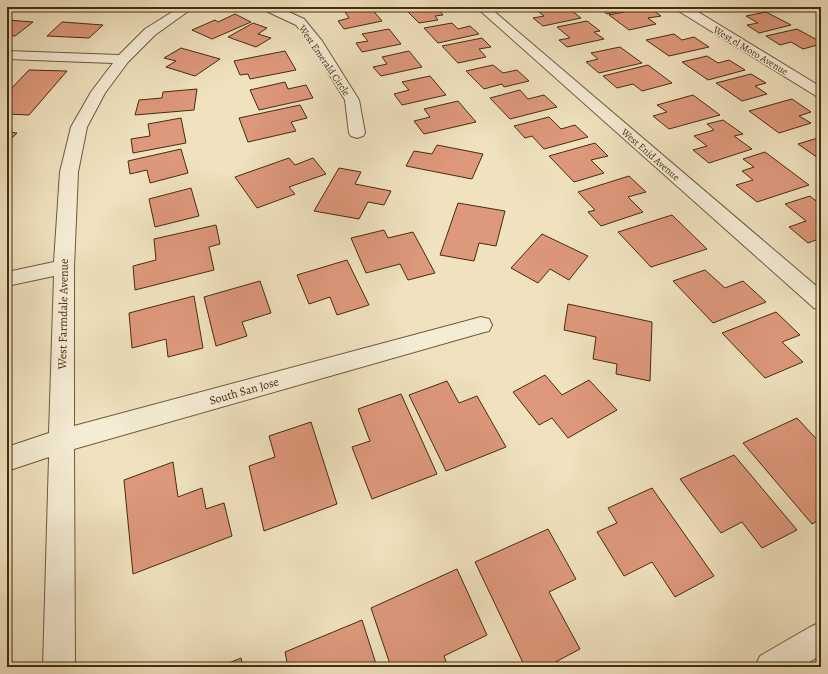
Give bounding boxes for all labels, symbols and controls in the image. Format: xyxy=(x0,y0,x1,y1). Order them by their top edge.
street label: West Emerald Circle xyxy=(296,22,353,99)
street label: West el Moro Avenue xyxy=(710,22,791,78)
street label: West Enid Avenue xyxy=(618,125,683,184)
street label: West Farmdale Avenue xyxy=(54,258,72,371)
street label: South San Jose xyxy=(207,373,281,409)

